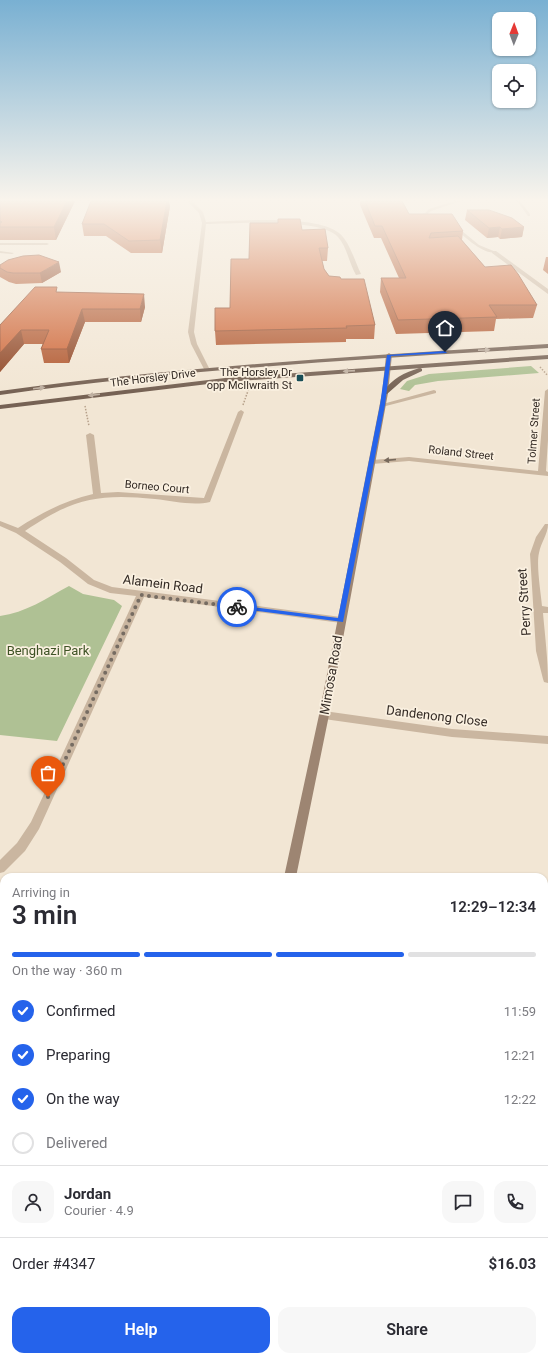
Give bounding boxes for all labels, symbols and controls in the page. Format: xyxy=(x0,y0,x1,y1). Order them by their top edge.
north arrow xyxy=(492,12,536,56)
map controls xyxy=(492,12,536,108)
button: locate xyxy=(492,64,536,108)
pin xyxy=(428,311,462,352)
icon: home xyxy=(434,317,456,339)
one-way arrow xyxy=(478,347,491,353)
street label: The Horsley Drive xyxy=(110,366,197,390)
place label: The Horsley Dr opp McIlwraith St xyxy=(207,366,292,392)
one-way arrow xyxy=(343,368,355,375)
marker: The Horsley Dr opp McIlwraith St xyxy=(295,373,305,383)
one-way arrow xyxy=(33,384,45,391)
one-way arrow xyxy=(88,392,101,398)
street label: Tolmer Street xyxy=(525,397,543,464)
street label: Roland Street xyxy=(428,443,495,463)
one-way arrow xyxy=(384,456,396,463)
street label: Borneo Court xyxy=(124,478,190,496)
street label: Perry Street xyxy=(514,568,534,636)
street label: Alamein Road xyxy=(122,572,204,596)
courier xyxy=(217,587,257,627)
icon: bike xyxy=(226,596,248,618)
street label: Mimosa Road xyxy=(317,634,345,716)
park label: Benghazi Park xyxy=(7,643,90,658)
street label: Dandenong Close xyxy=(385,702,489,730)
pin xyxy=(31,756,65,797)
icon: bag xyxy=(37,762,59,784)
text: Arriving in xyxy=(12,885,70,900)
text: 12:29–12:34 xyxy=(450,898,536,916)
text: 3 min xyxy=(12,900,77,930)
text: On the way · 360 m xyxy=(12,963,122,978)
icon: check xyxy=(12,1000,34,1022)
text: Confirmed xyxy=(46,1002,116,1020)
text: 11:59 xyxy=(504,1004,536,1019)
icon: check xyxy=(12,1044,34,1066)
text: Preparing xyxy=(46,1046,110,1064)
text: 12:21 xyxy=(504,1048,536,1063)
icon: check xyxy=(12,1088,34,1110)
text: On the way xyxy=(46,1090,120,1108)
text: 12:22 xyxy=(504,1092,536,1107)
text: Delivered xyxy=(46,1134,108,1152)
button: person xyxy=(12,1181,54,1223)
button: chat xyxy=(442,1181,484,1223)
button: phone xyxy=(494,1181,536,1223)
text: Jordan xyxy=(64,1185,111,1203)
text: Courier · 4.9 xyxy=(64,1203,134,1218)
text: Order #4347 xyxy=(12,1255,95,1273)
text: $16.03 xyxy=(489,1255,536,1273)
button: Help xyxy=(12,1307,270,1353)
button: Share xyxy=(278,1307,536,1353)

